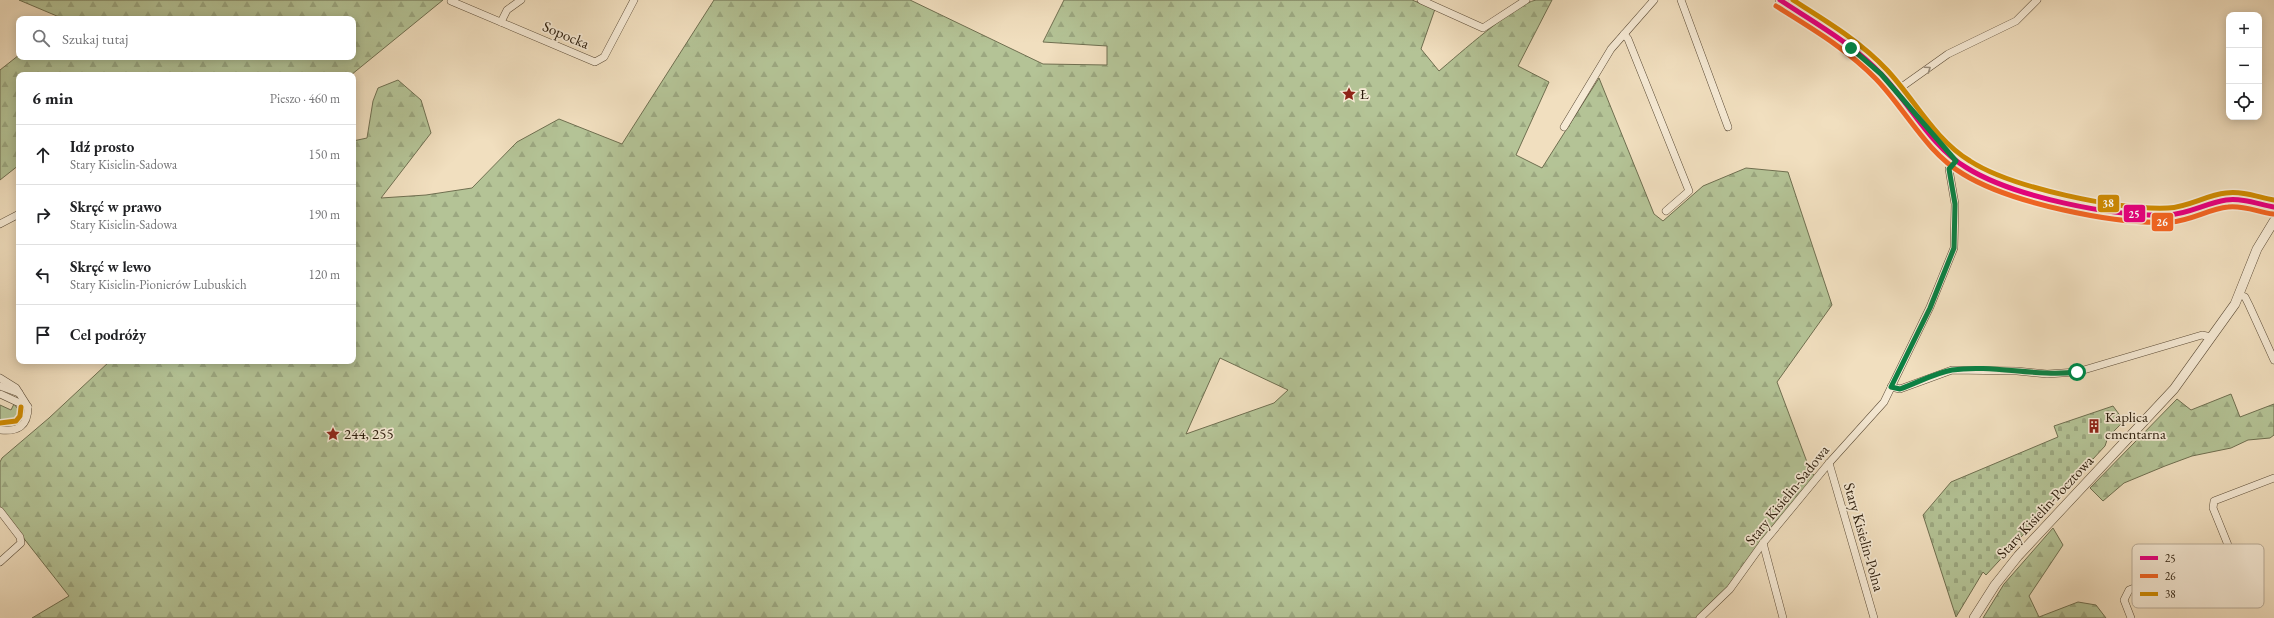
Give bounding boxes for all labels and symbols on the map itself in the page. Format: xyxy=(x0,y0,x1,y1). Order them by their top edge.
street label: Sopocka xyxy=(540,16,592,53)
route end xyxy=(1842,39,1860,57)
one-way arrow xyxy=(1923,67,1930,74)
place label: Ł xyxy=(1360,84,1369,103)
place icon: Ł xyxy=(1341,86,1357,102)
line badge: 38 xyxy=(2097,194,2120,213)
text: 38 xyxy=(2102,196,2114,210)
line badge: 25 xyxy=(2123,204,2146,223)
text: 25 xyxy=(2128,207,2140,221)
line badge: 26 xyxy=(2151,212,2174,232)
text: 26 xyxy=(2156,215,2168,229)
route start xyxy=(2068,363,2086,381)
place label: Kaplica cmentarna xyxy=(2105,407,2166,443)
building icon: Kaplica cmentarna xyxy=(2086,418,2102,434)
place label: 244, 255 xyxy=(344,424,394,443)
place icon: 244, 255 xyxy=(325,426,341,442)
street label: Stary Kisielin-Sadowa xyxy=(1740,441,1833,549)
street label: Stary Kisielin-Pocztowa xyxy=(1992,451,2097,562)
street label: Stary Kisielin-Polna xyxy=(1840,480,1889,593)
legend xyxy=(2132,544,2264,608)
text: 25 xyxy=(2165,551,2176,565)
text: 26 xyxy=(2165,569,2176,583)
text: 38 xyxy=(2165,587,2176,601)

